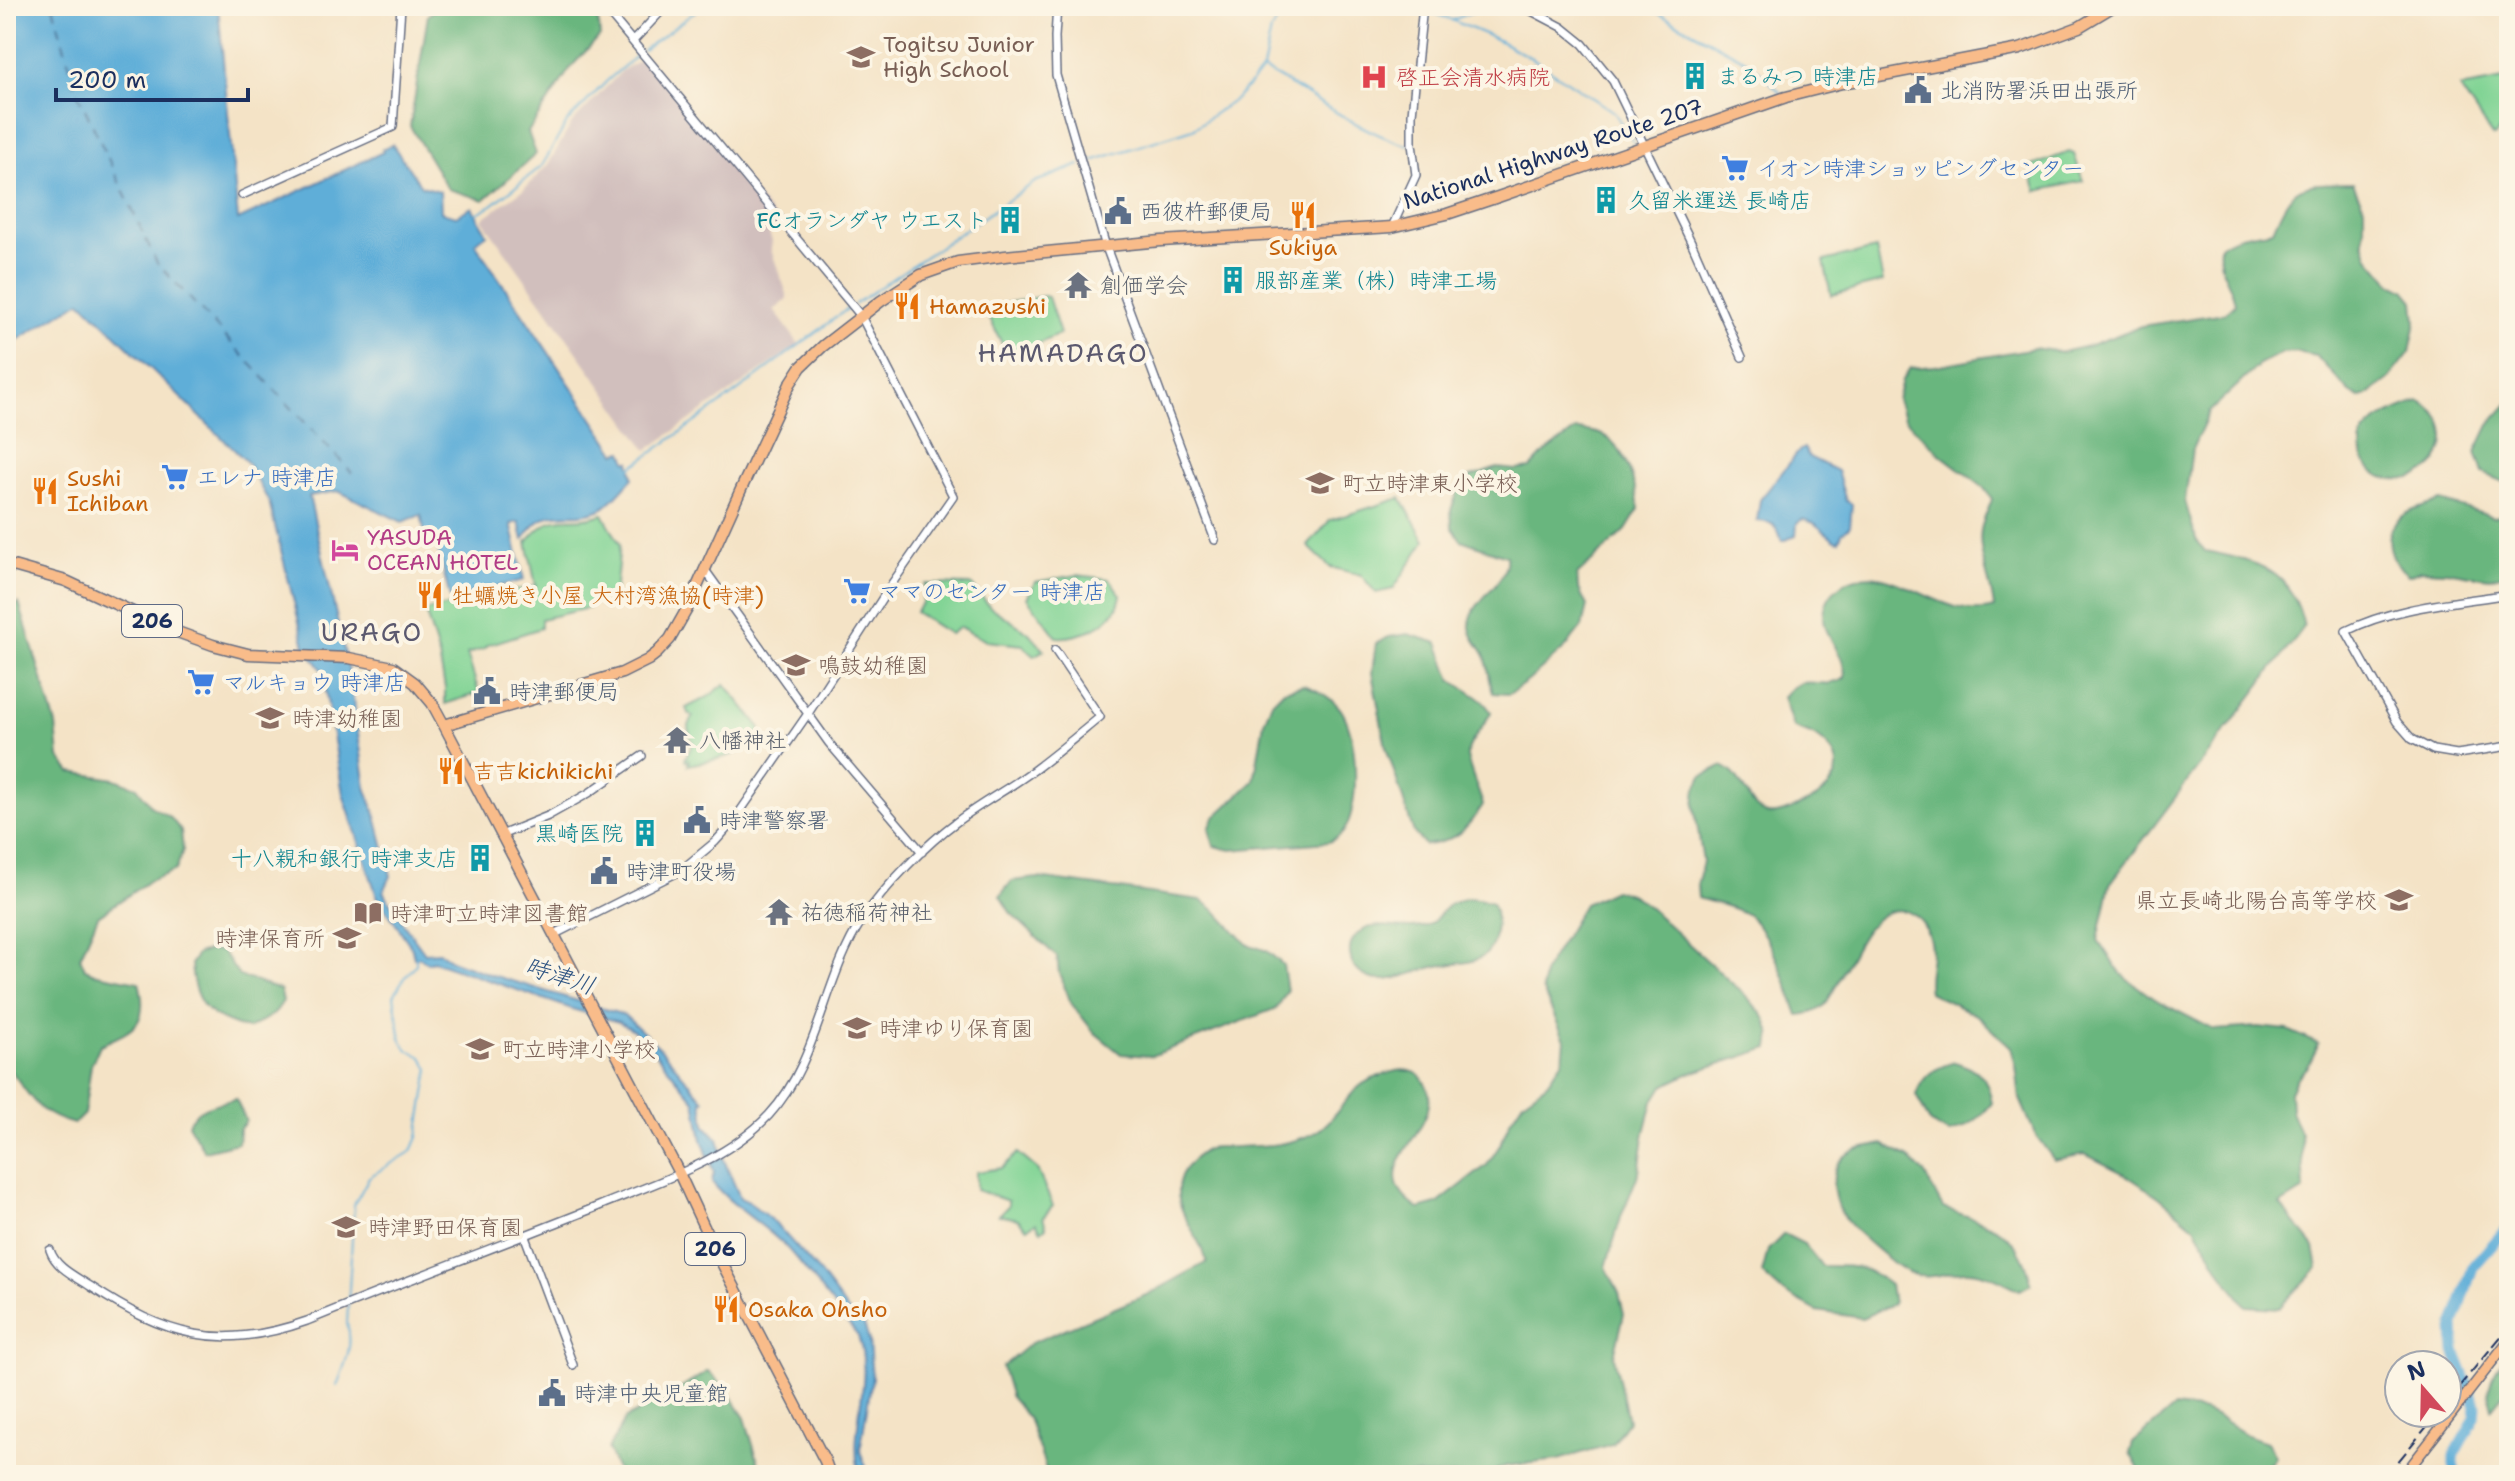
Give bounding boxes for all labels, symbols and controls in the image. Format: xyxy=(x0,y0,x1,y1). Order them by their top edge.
place label: Togitsu Junior High School xyxy=(883,30,1035,84)
school or university icon: Togitsu Junior High School xyxy=(846,42,876,72)
scale bar xyxy=(56,52,248,102)
building icon: まるみつ 時津店 xyxy=(1680,61,1710,91)
hospital icon: 啓正会清水病院 xyxy=(1359,62,1389,92)
place label: まるみつ 時津店 xyxy=(1717,62,1879,91)
place label: 啓正会清水病院 xyxy=(1396,63,1550,92)
text: 200 m xyxy=(68,64,146,96)
public building icon: 北消防署浜田出張所 xyxy=(1903,75,1933,105)
place label: 北消防署浜田出張所 xyxy=(1940,76,2138,105)
street label: National Highway Route 207 xyxy=(1399,92,1707,216)
supermarket icon: イオン時津ショッピングセンター xyxy=(1720,153,1750,183)
place label: イオン時津ショッピングセンター xyxy=(1757,154,2084,183)
building icon: 久留米運送 長崎店 xyxy=(1591,185,1621,215)
place label: 久留米運送 長崎店 xyxy=(1628,186,1812,215)
public building icon: 西彼杵郵便局 xyxy=(1103,196,1133,226)
place label: 西彼杵郵便局 xyxy=(1140,197,1272,226)
restaurant icon: Sukiya xyxy=(1288,200,1318,230)
building icon: FCオランダヤ ウエスト xyxy=(995,205,1025,235)
place label: FCオランダヤ ウエスト xyxy=(757,206,988,235)
place label: Sukiya xyxy=(1269,233,1338,262)
building icon: 服部産業（株）時津工場 xyxy=(1218,265,1248,295)
place label: 服部産業（株）時津工場 xyxy=(1255,266,1497,295)
temple icon: 創価学会 xyxy=(1063,270,1093,300)
place label: 創価学会 xyxy=(1100,271,1188,300)
restaurant icon: Hamazushi xyxy=(892,291,922,321)
place label: Hamazushi xyxy=(929,292,1046,321)
district label: HAMADAGO xyxy=(977,335,1149,370)
supermarket icon: エレナ 時津店 xyxy=(160,462,190,492)
place label: エレナ 時津店 xyxy=(197,463,337,492)
place label: Sushi Ichiban xyxy=(67,464,148,518)
school or university icon: 町立時津東小学校 xyxy=(1305,468,1335,498)
place label: 町立時津東小学校 xyxy=(1342,469,1518,498)
restaurant icon: Sushi Ichiban xyxy=(30,476,60,506)
place label: YASUDA OCEAN HOTEL xyxy=(367,523,518,577)
hotel icon: YASUDA OCEAN HOTEL xyxy=(330,535,360,565)
supermarket icon: ママのセンター 時津店 xyxy=(842,576,872,606)
place label: ママのセンター 時津店 xyxy=(879,577,1106,606)
restaurant icon: 牡蠣焼き小屋 大村湾漁協(時津) xyxy=(415,580,445,610)
place label: 牡蠣焼き小屋 大村湾漁協(時津) xyxy=(452,581,764,610)
road number: 206 xyxy=(122,605,182,637)
district label: URAGO xyxy=(321,614,423,649)
school or university icon: 鳴鼓幼稚園 xyxy=(781,650,811,680)
place label: 鳴鼓幼稚園 xyxy=(818,651,928,680)
supermarket icon: マルキョウ 時津店 xyxy=(186,667,216,697)
place label: マルキョウ 時津店 xyxy=(223,668,406,697)
public building icon: 時津郵便局 xyxy=(472,676,502,706)
place label: 時津郵便局 xyxy=(509,677,619,706)
school or university icon: 時津幼稚園 xyxy=(255,703,285,733)
place label: 時津幼稚園 xyxy=(292,704,402,733)
temple icon: 八幡神社 xyxy=(662,725,692,755)
place label: 八幡神社 xyxy=(699,726,787,755)
restaurant icon: 吉吉kichikichi xyxy=(436,756,466,786)
place label: 吉吉kichikichi xyxy=(473,757,613,786)
public building icon: 時津警察署 xyxy=(682,805,712,835)
place label: 時津警察署 xyxy=(719,806,829,835)
building icon: 黒崎医院 xyxy=(630,818,660,848)
place label: 黒崎医院 xyxy=(535,819,623,848)
building icon: 十八親和銀行 時津支店 xyxy=(465,843,495,873)
place label: 十八親和銀行 時津支店 xyxy=(230,844,458,873)
public building icon: 時津町役場 xyxy=(589,856,619,886)
place label: 時津町役場 xyxy=(626,857,736,886)
school or university icon: 県立長崎北陽台高等学校 xyxy=(2384,885,2414,915)
place label: 県立長崎北陽台高等学校 xyxy=(2135,886,2377,915)
temple icon: 祐徳稲荷神社 xyxy=(764,897,794,927)
library icon: 時津町立時津図書館 xyxy=(353,898,383,928)
place label: 祐徳稲荷神社 xyxy=(801,898,933,927)
place label: 時津町立時津図書館 xyxy=(390,899,588,928)
school or university icon: 時津保育所 xyxy=(332,923,362,953)
place label: 時津保育所 xyxy=(215,924,325,953)
water label: 時津川 xyxy=(521,950,599,1002)
school or university icon: 時津ゆり保育園 xyxy=(842,1013,872,1043)
place label: 時津ゆり保育園 xyxy=(879,1014,1033,1043)
school or university icon: 町立時津小学校 xyxy=(465,1034,495,1064)
place label: 町立時津小学校 xyxy=(502,1035,656,1064)
school or university icon: 時津野田保育園 xyxy=(331,1212,361,1242)
place label: 時津野田保育園 xyxy=(368,1213,522,1242)
road number: 206 xyxy=(685,1233,745,1265)
restaurant icon: Osaka Ohsho xyxy=(711,1294,741,1324)
place label: Osaka Ohsho xyxy=(748,1295,887,1324)
north arrow xyxy=(2383,1349,2463,1429)
text: N xyxy=(2403,1354,2429,1387)
public building icon: 時津中央児童館 xyxy=(537,1378,567,1408)
place label: 時津中央児童館 xyxy=(574,1379,728,1408)

